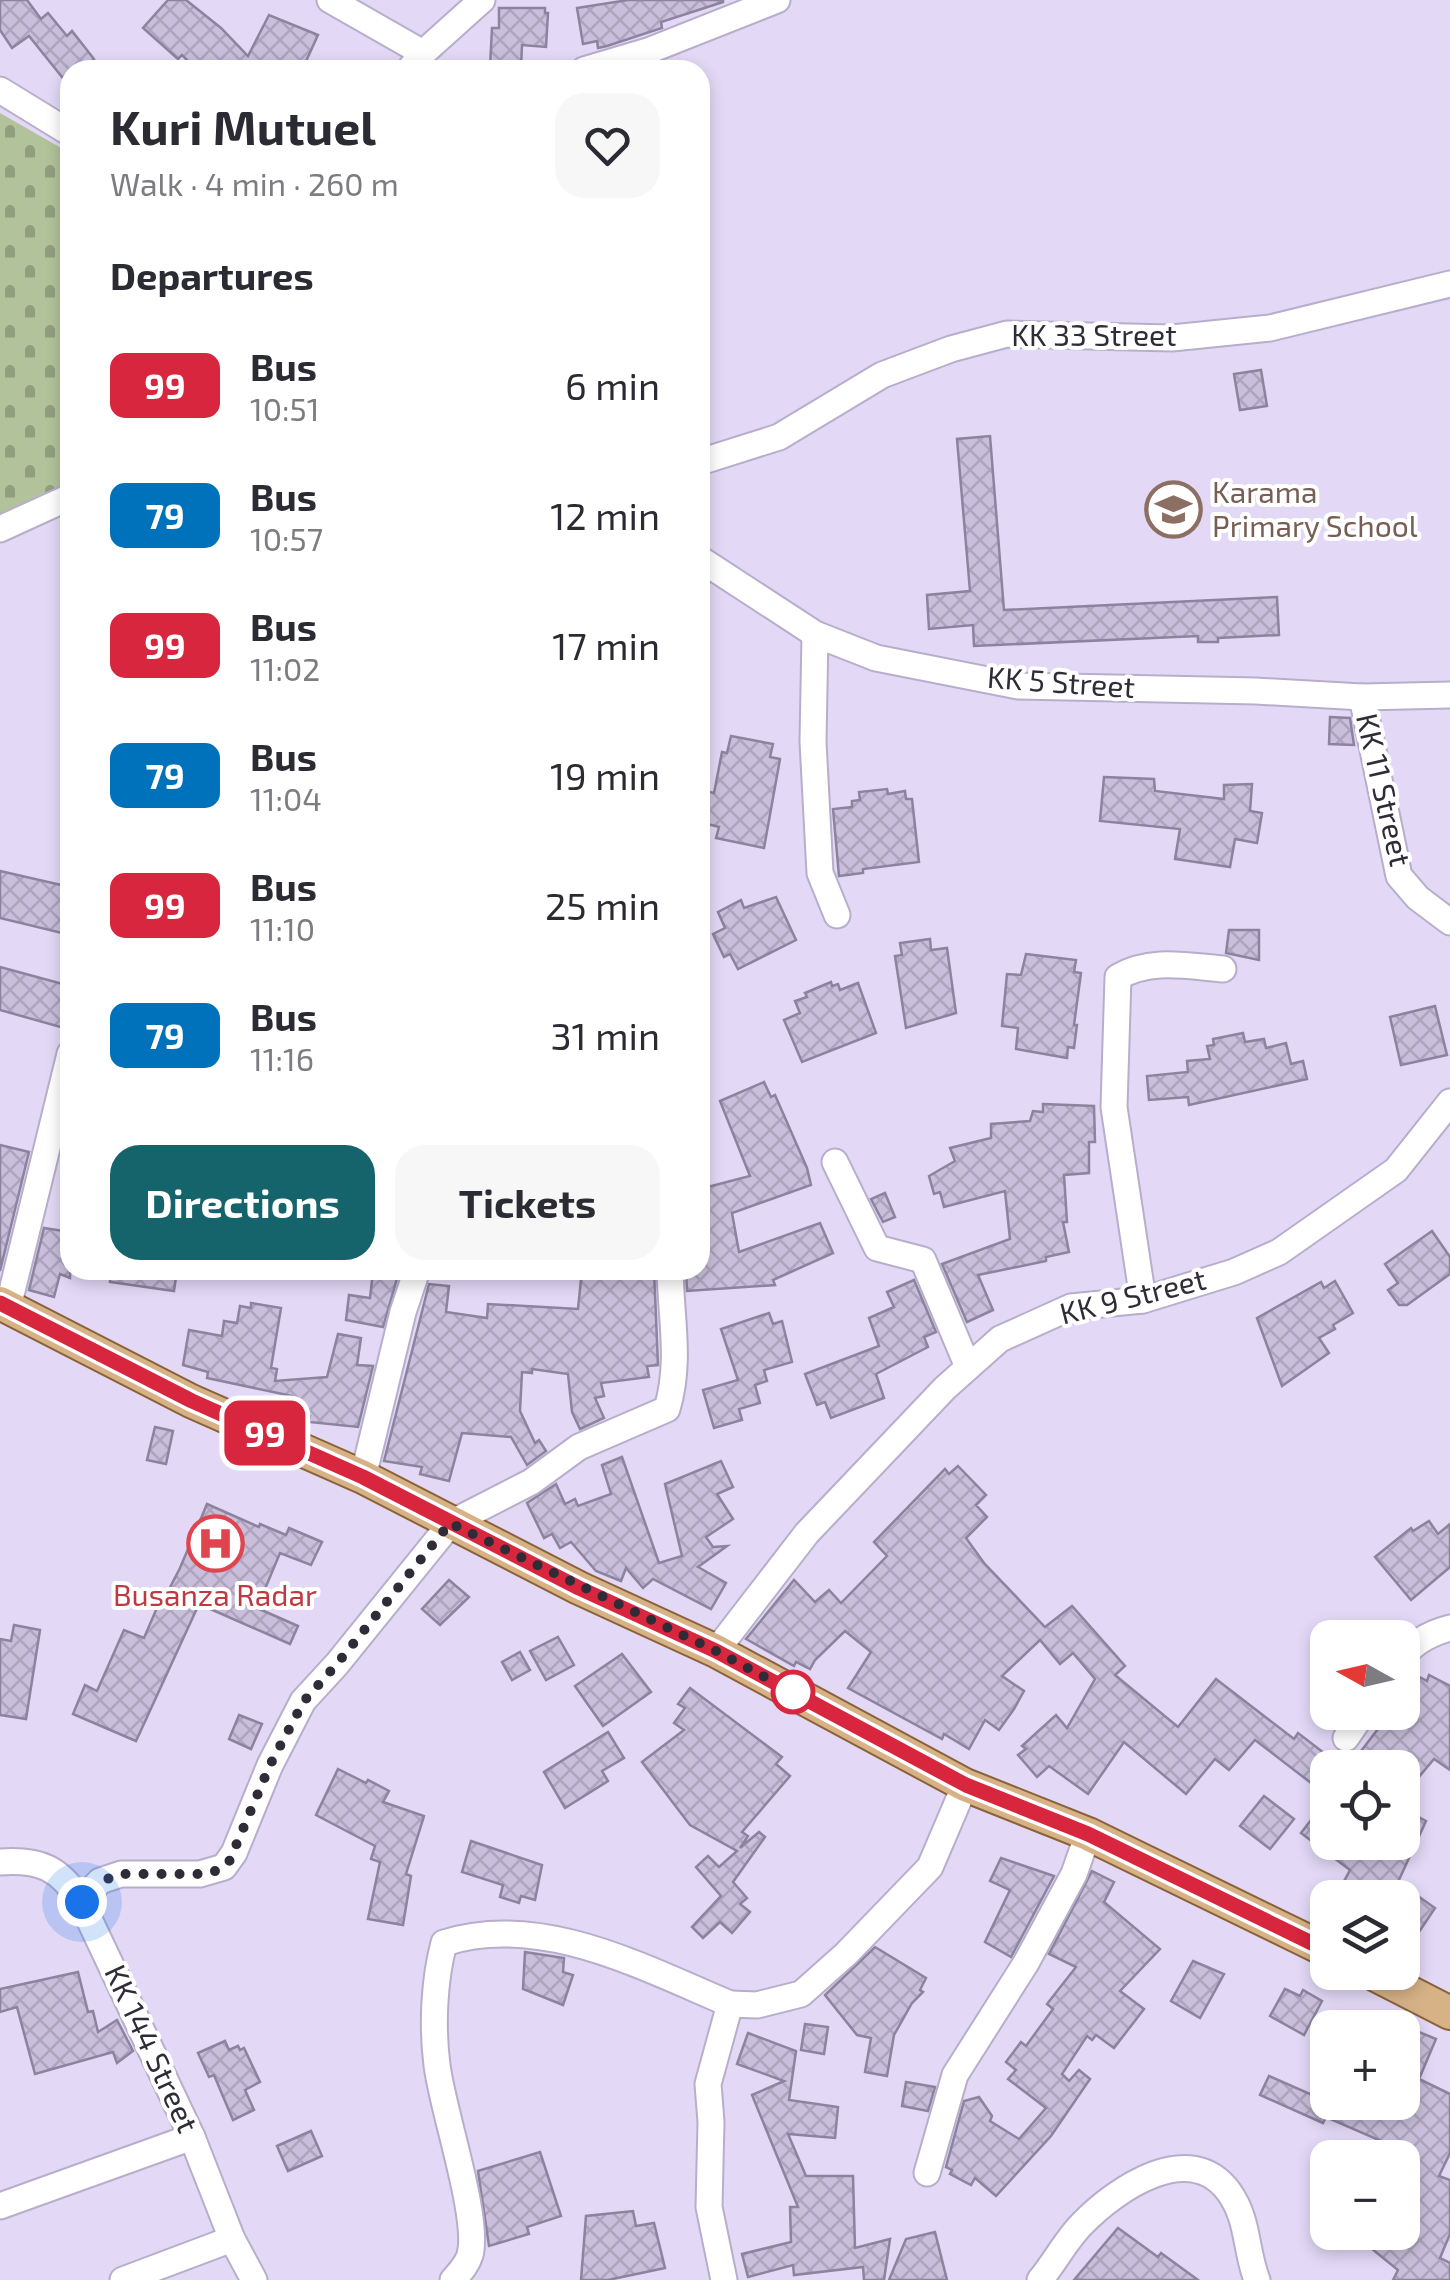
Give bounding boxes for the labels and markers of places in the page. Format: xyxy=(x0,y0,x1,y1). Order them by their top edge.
place label: Karama Primary School xyxy=(1212,473,1418,543)
school or university icon: Karama Primary School xyxy=(1143,480,1203,540)
hospital icon: Busanza Radar xyxy=(185,1513,245,1573)
place label: Busanza Radar xyxy=(113,1576,317,1612)
unlabelled marker xyxy=(772,1671,814,1713)

